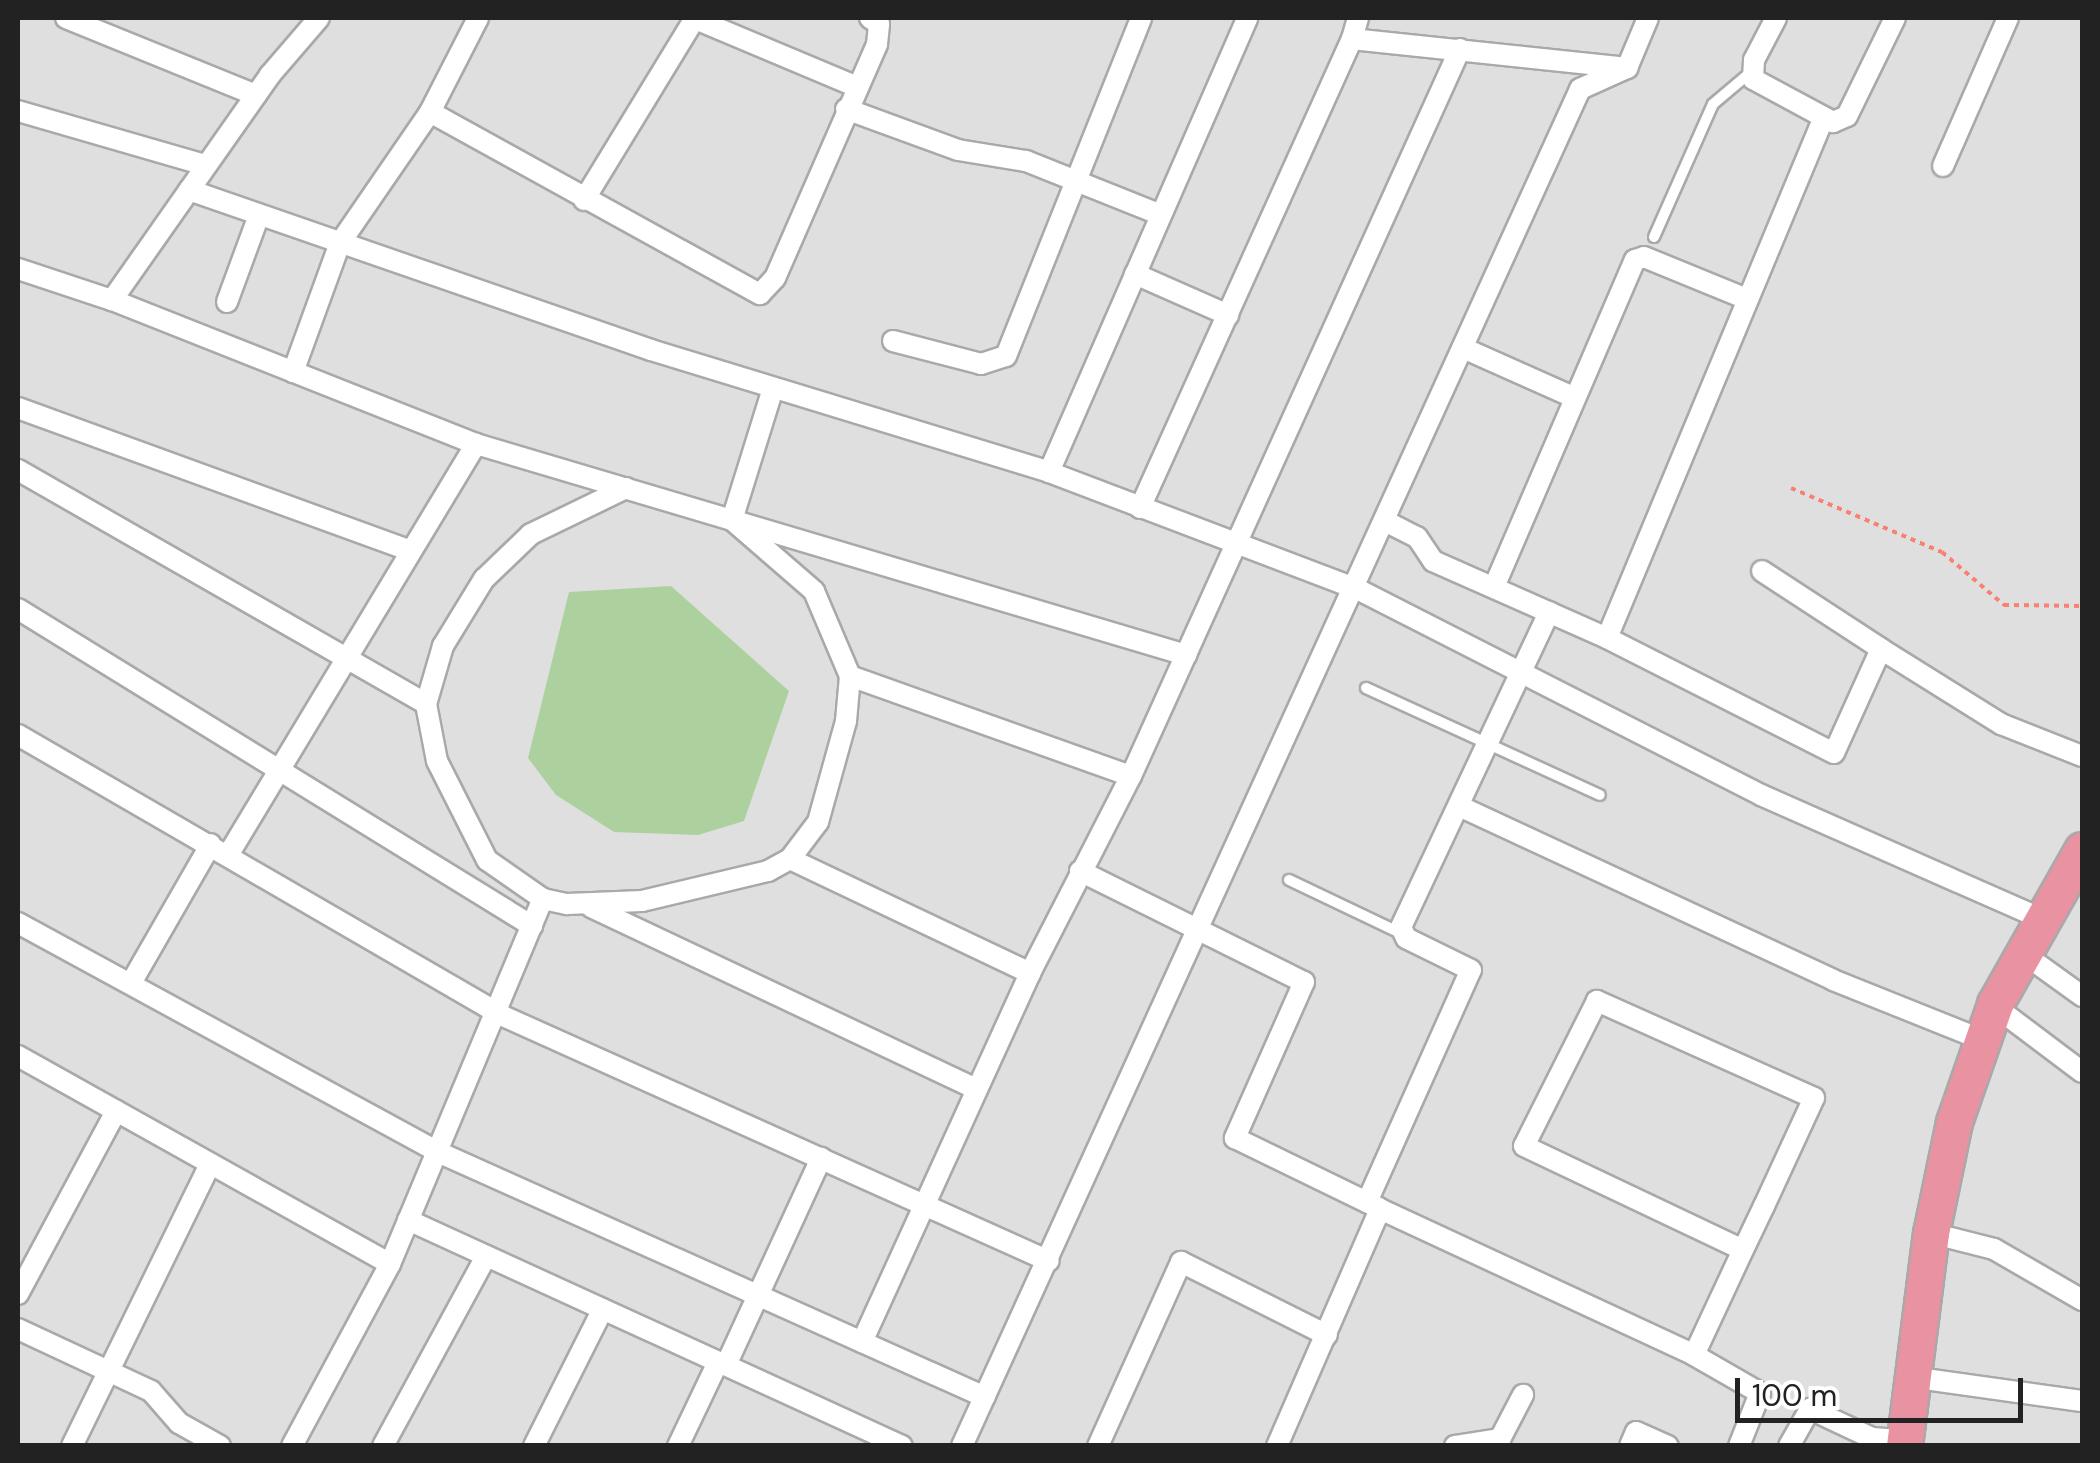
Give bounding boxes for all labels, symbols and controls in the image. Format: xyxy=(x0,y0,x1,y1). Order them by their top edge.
scale bar xyxy=(1740,1358,2028,1420)
text: 100 m xyxy=(1752,1376,1837,1415)

